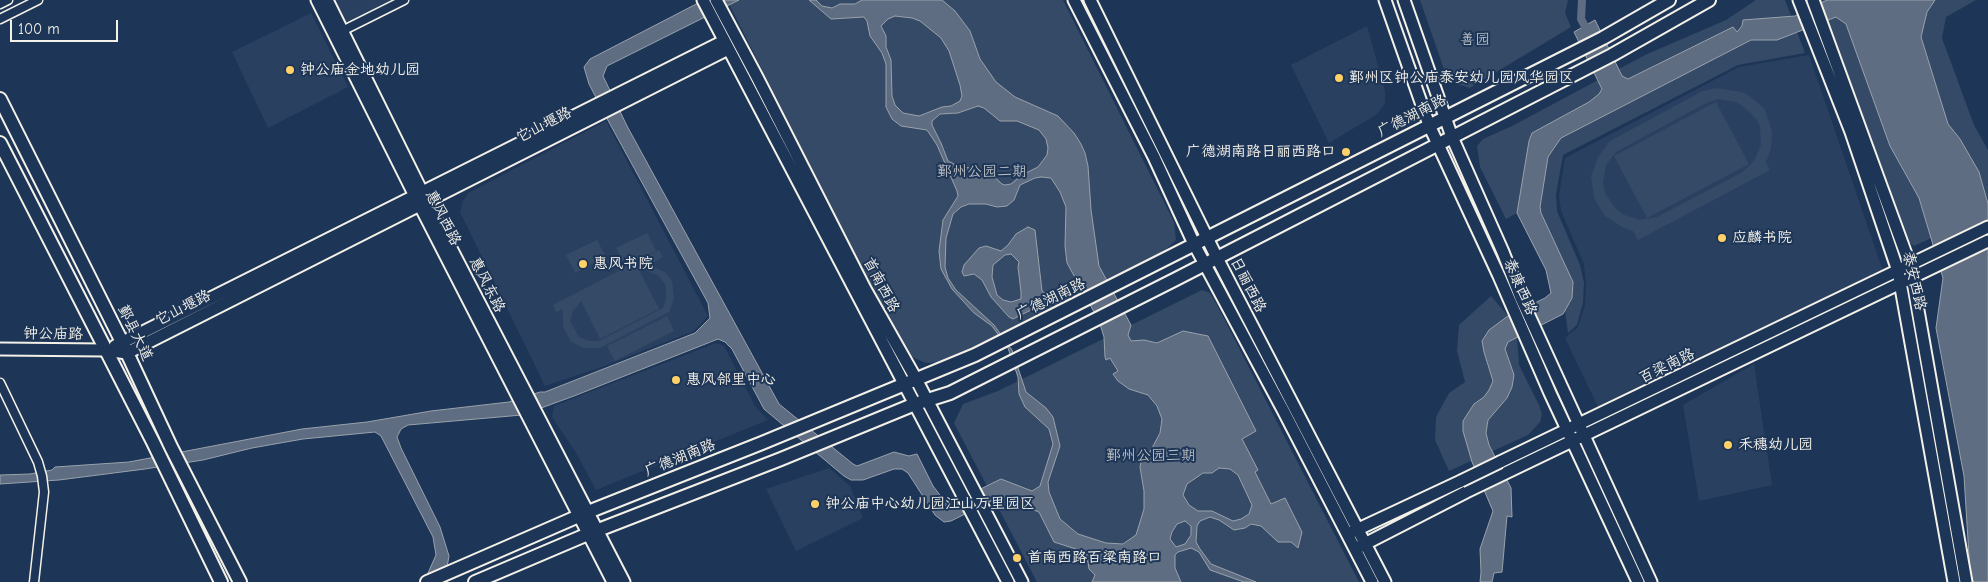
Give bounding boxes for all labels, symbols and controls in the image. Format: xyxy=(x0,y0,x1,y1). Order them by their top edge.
scale bar xyxy=(12,10,120,42)
text: 100 m xyxy=(18,20,60,38)
park label: 善园 xyxy=(1460,31,1490,49)
place label: 钟公庙金地幼儿园 xyxy=(300,61,420,79)
marker: 钟公庙金地幼儿园 xyxy=(284,64,296,76)
place label: 鄞州区钟公庙泰安幼儿园风华园区 xyxy=(1349,69,1574,87)
marker: 鄞州区钟公庙泰安幼儿园风华园区 xyxy=(1333,72,1345,84)
street label: 广德湖南路 xyxy=(1375,91,1449,141)
street label: 它山堰路 xyxy=(513,103,575,147)
place label: 广德湖南路日丽西路口 xyxy=(1186,143,1336,161)
marker: 广德湖南路日丽西路口 xyxy=(1340,146,1352,158)
park label: 鄞州公园二期 xyxy=(937,163,1027,181)
street label: 惠风西路 xyxy=(421,187,465,249)
place label: 应麟书院 xyxy=(1732,229,1792,247)
marker: 应麟书院 xyxy=(1716,232,1728,244)
street label: 泰安西路 xyxy=(1898,250,1930,312)
street label: 惠风东路 xyxy=(465,254,509,316)
street label: 首南西路 xyxy=(859,254,903,316)
street label: 日丽西路 xyxy=(1226,254,1270,316)
place label: 惠风书院 xyxy=(593,255,653,273)
street label: 泰康西路 xyxy=(1500,256,1540,318)
marker: 惠风书院 xyxy=(577,258,589,270)
street label: 广德湖南路 xyxy=(1013,274,1089,324)
street label: 它山堰路 xyxy=(152,286,214,330)
street label: 鄞县大道 xyxy=(114,302,156,364)
street label: 钟公庙路 xyxy=(23,324,83,344)
street label: 百梁南路 xyxy=(1636,345,1698,387)
place label: 惠风邻里中心 xyxy=(686,371,776,389)
marker: 惠风邻里中心 xyxy=(670,374,682,386)
street label: 广德湖南路 xyxy=(642,436,718,480)
place label: 禾穗幼儿园 xyxy=(1738,436,1813,454)
marker: 禾穗幼儿园 xyxy=(1722,439,1734,451)
park label: 鄞州公园三期 xyxy=(1106,447,1196,465)
place label: 钟公庙中心幼儿园江山万里园区 xyxy=(825,495,1035,513)
marker: 钟公庙中心幼儿园江山万里园区 xyxy=(809,498,821,510)
place label: 首南西路百梁南路口 xyxy=(1027,549,1162,567)
marker: 首南西路百梁南路口 xyxy=(1011,552,1023,564)

